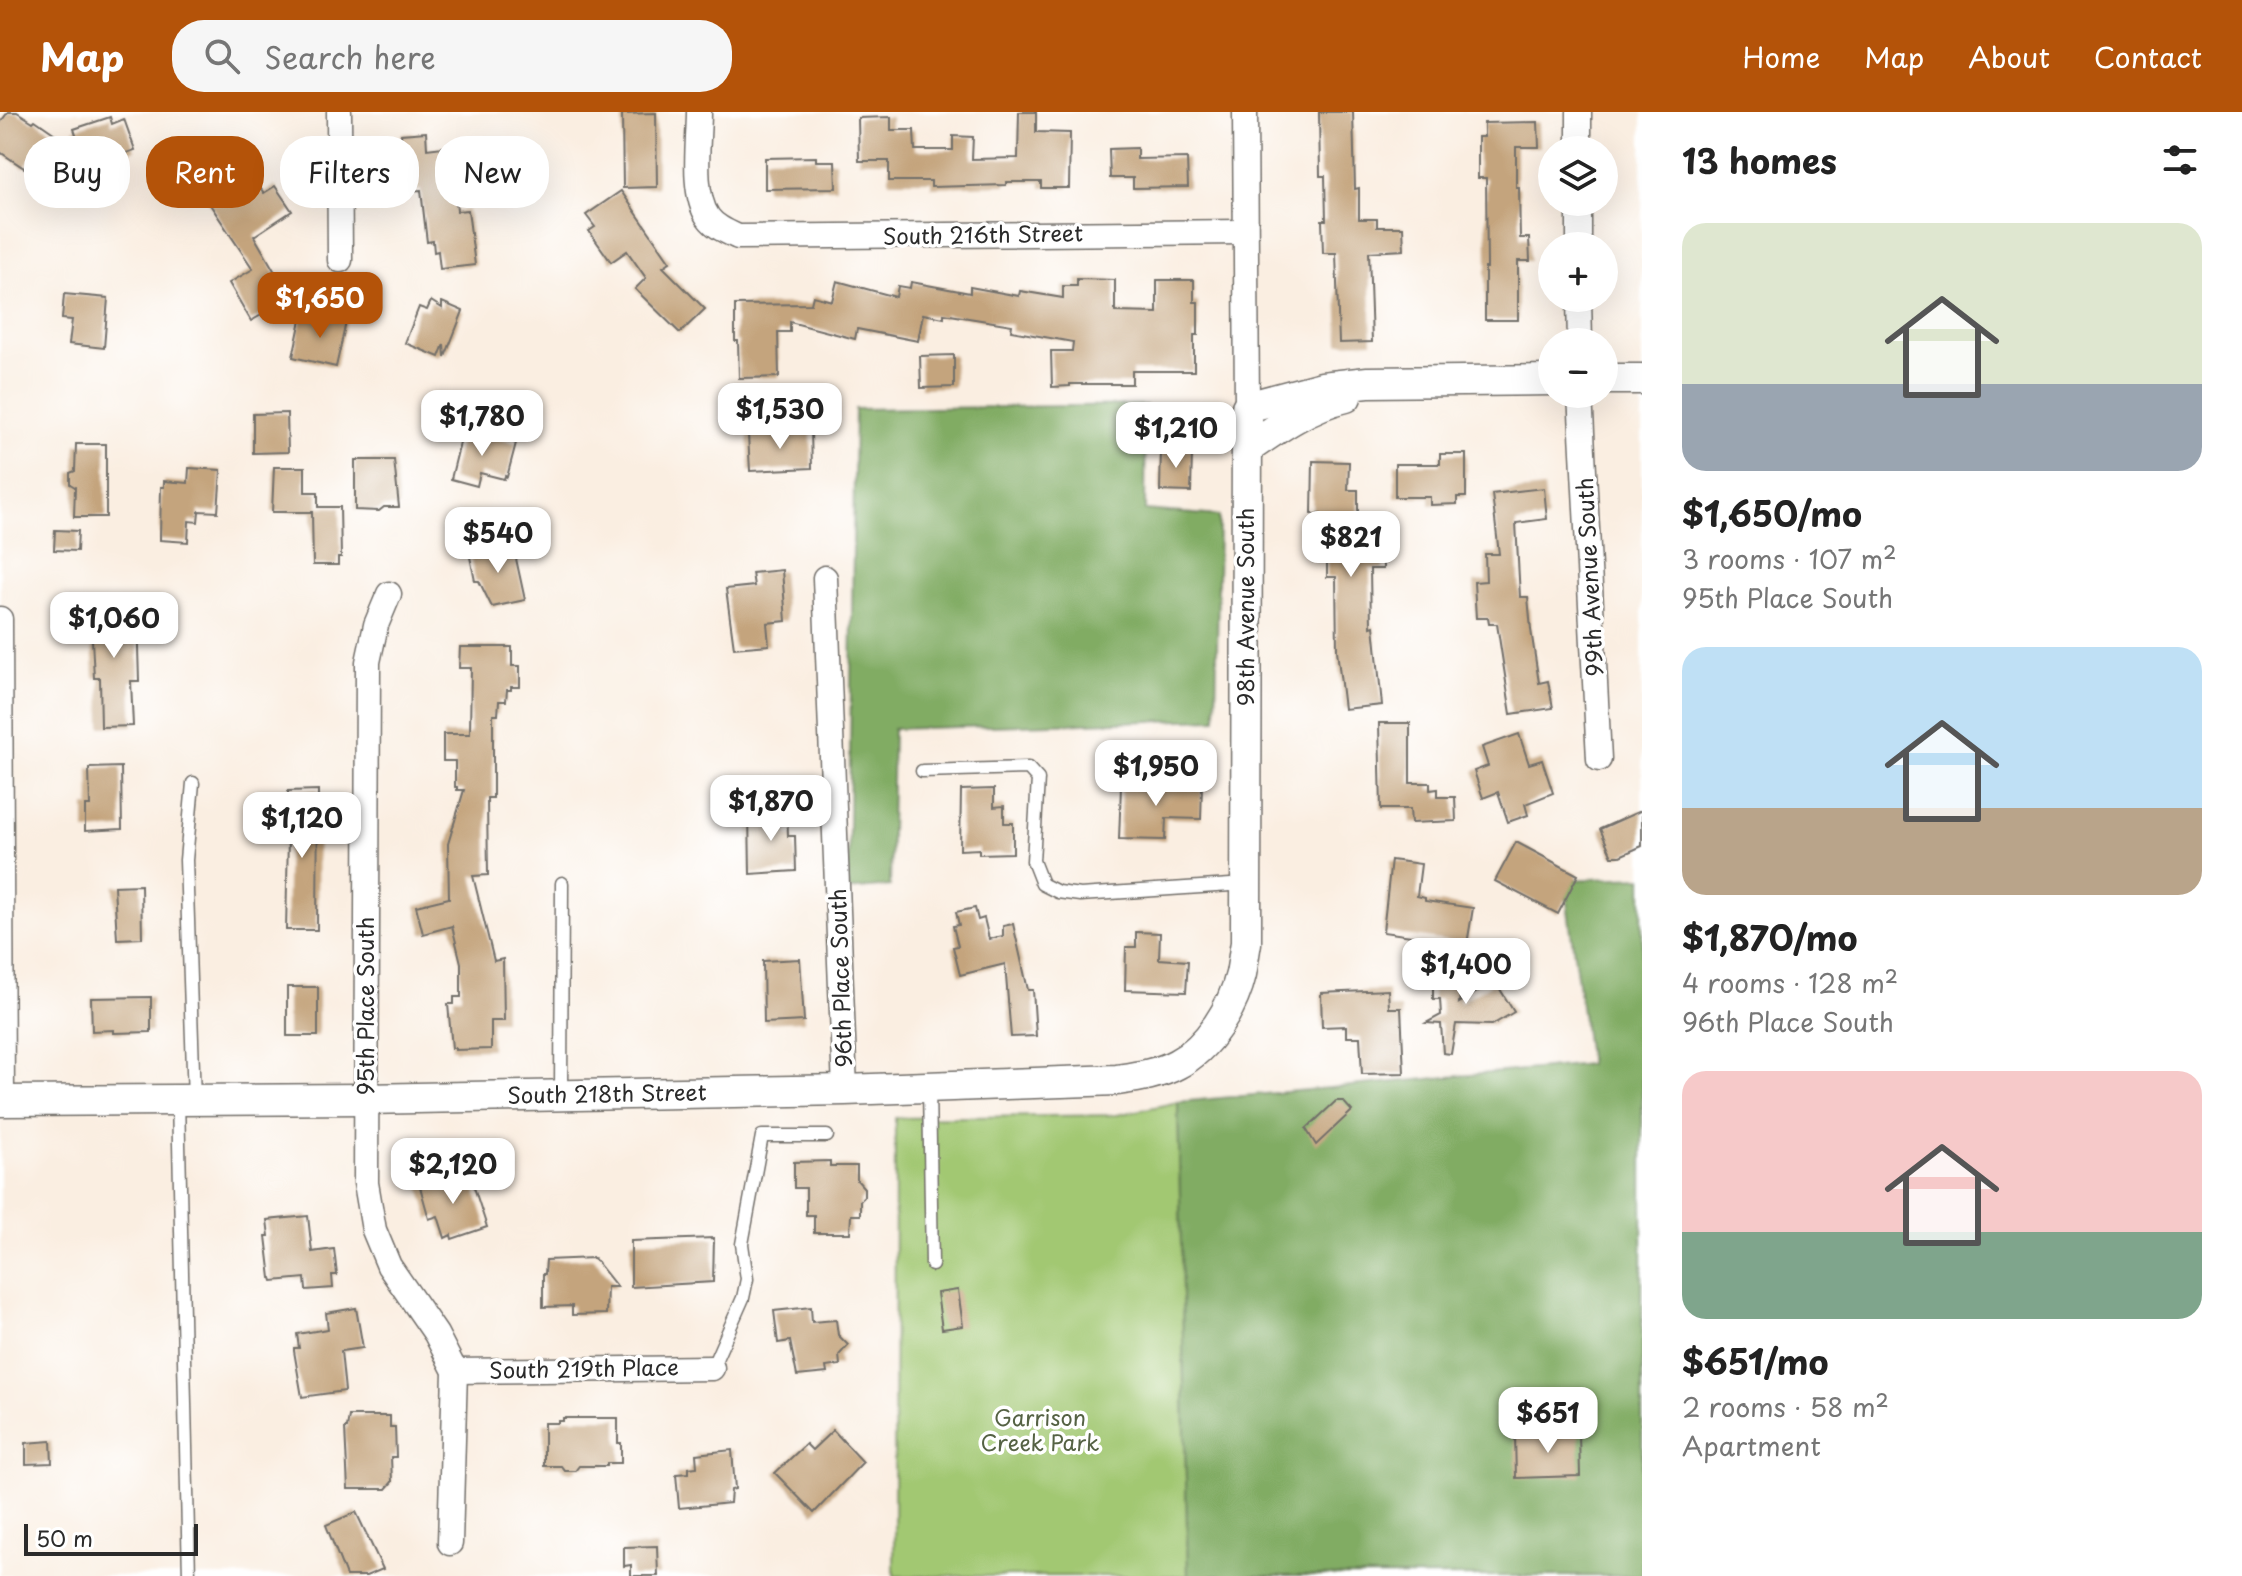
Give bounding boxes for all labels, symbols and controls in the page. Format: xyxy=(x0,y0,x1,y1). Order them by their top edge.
search box xyxy=(172,20,732,92)
text: Map xyxy=(40,28,124,85)
icon: search xyxy=(200,34,244,78)
text: Search here xyxy=(264,34,436,79)
text: Home xyxy=(1742,35,1820,78)
text: Map xyxy=(1864,35,1924,78)
text: About xyxy=(1968,35,2050,78)
text: Contact xyxy=(2094,35,2202,78)
text: 13 homes xyxy=(1682,134,1837,186)
chip: Buy xyxy=(24,136,130,208)
chip: Rent xyxy=(146,136,264,208)
chip: Filters xyxy=(280,136,419,208)
chip: New xyxy=(435,136,549,208)
map controls xyxy=(1538,136,1618,408)
button: layers xyxy=(1538,136,1618,216)
icon: filters xyxy=(2158,138,2202,182)
street label: South 216th Street xyxy=(883,215,1083,252)
button: + xyxy=(1538,232,1618,312)
pin: $1,650 xyxy=(255,272,385,340)
icon: home xyxy=(1870,275,2014,419)
text: $1,650 xyxy=(276,278,364,317)
button: − xyxy=(1538,328,1618,408)
pin: $1,530 xyxy=(715,383,845,451)
text: $1,530 xyxy=(736,389,824,428)
pin: $1,780 xyxy=(417,390,547,458)
text: $1,780 xyxy=(439,396,525,435)
pin: $1,210 xyxy=(1111,402,1241,470)
text: $1,210 xyxy=(1134,408,1218,447)
street label: 99th Avenue South xyxy=(1567,477,1610,677)
text: $1,650/mo xyxy=(1682,487,1862,539)
pin: $540 xyxy=(451,507,545,575)
street label: 98th Avenue South xyxy=(1228,508,1261,706)
pin: $821 xyxy=(1304,511,1398,579)
text: $540 xyxy=(463,513,533,552)
text: $821 xyxy=(1320,517,1382,556)
text: 3 rooms · 107 m² xyxy=(1682,539,1897,578)
text: 95th Place South xyxy=(1682,578,1893,617)
pin: $1,060 xyxy=(49,592,179,660)
text: $1,060 xyxy=(68,598,160,637)
icon: home xyxy=(1870,699,2014,843)
pin: $1,950 xyxy=(1091,740,1221,808)
text: $1,950 xyxy=(1113,746,1199,785)
pin: $1,870 xyxy=(706,775,836,843)
text: $1,870 xyxy=(728,781,814,820)
pin: $1,120 xyxy=(237,792,367,860)
text: $1,120 xyxy=(261,798,343,837)
street label: 96th Place South xyxy=(820,888,859,1068)
text: $1,870/mo xyxy=(1682,911,1858,963)
street label: 95th Place South xyxy=(348,917,381,1095)
pin: $1,400 xyxy=(1401,938,1531,1006)
text: $1,400 xyxy=(1420,944,1512,983)
text: 4 rooms · 128 m² xyxy=(1682,963,1898,1002)
text: 96th Place South xyxy=(1682,1002,1894,1041)
street label: South 218th Street xyxy=(507,1074,707,1111)
icon: home xyxy=(1870,1123,2014,1267)
pin: $2,120 xyxy=(388,1138,518,1206)
text: $2,120 xyxy=(409,1144,497,1183)
text: $651/mo xyxy=(1682,1335,1829,1387)
street label: South 219th Place xyxy=(489,1349,679,1386)
pin: $651 xyxy=(1501,1387,1595,1455)
text: 2 rooms · 58 m² xyxy=(1682,1387,1889,1426)
text: $651 xyxy=(1517,1393,1579,1432)
park label: Garrison Creek Park xyxy=(981,1400,1099,1458)
text: Apartment xyxy=(1682,1426,1821,1465)
scale bar xyxy=(24,1520,198,1556)
text: 50 m xyxy=(36,1521,93,1554)

